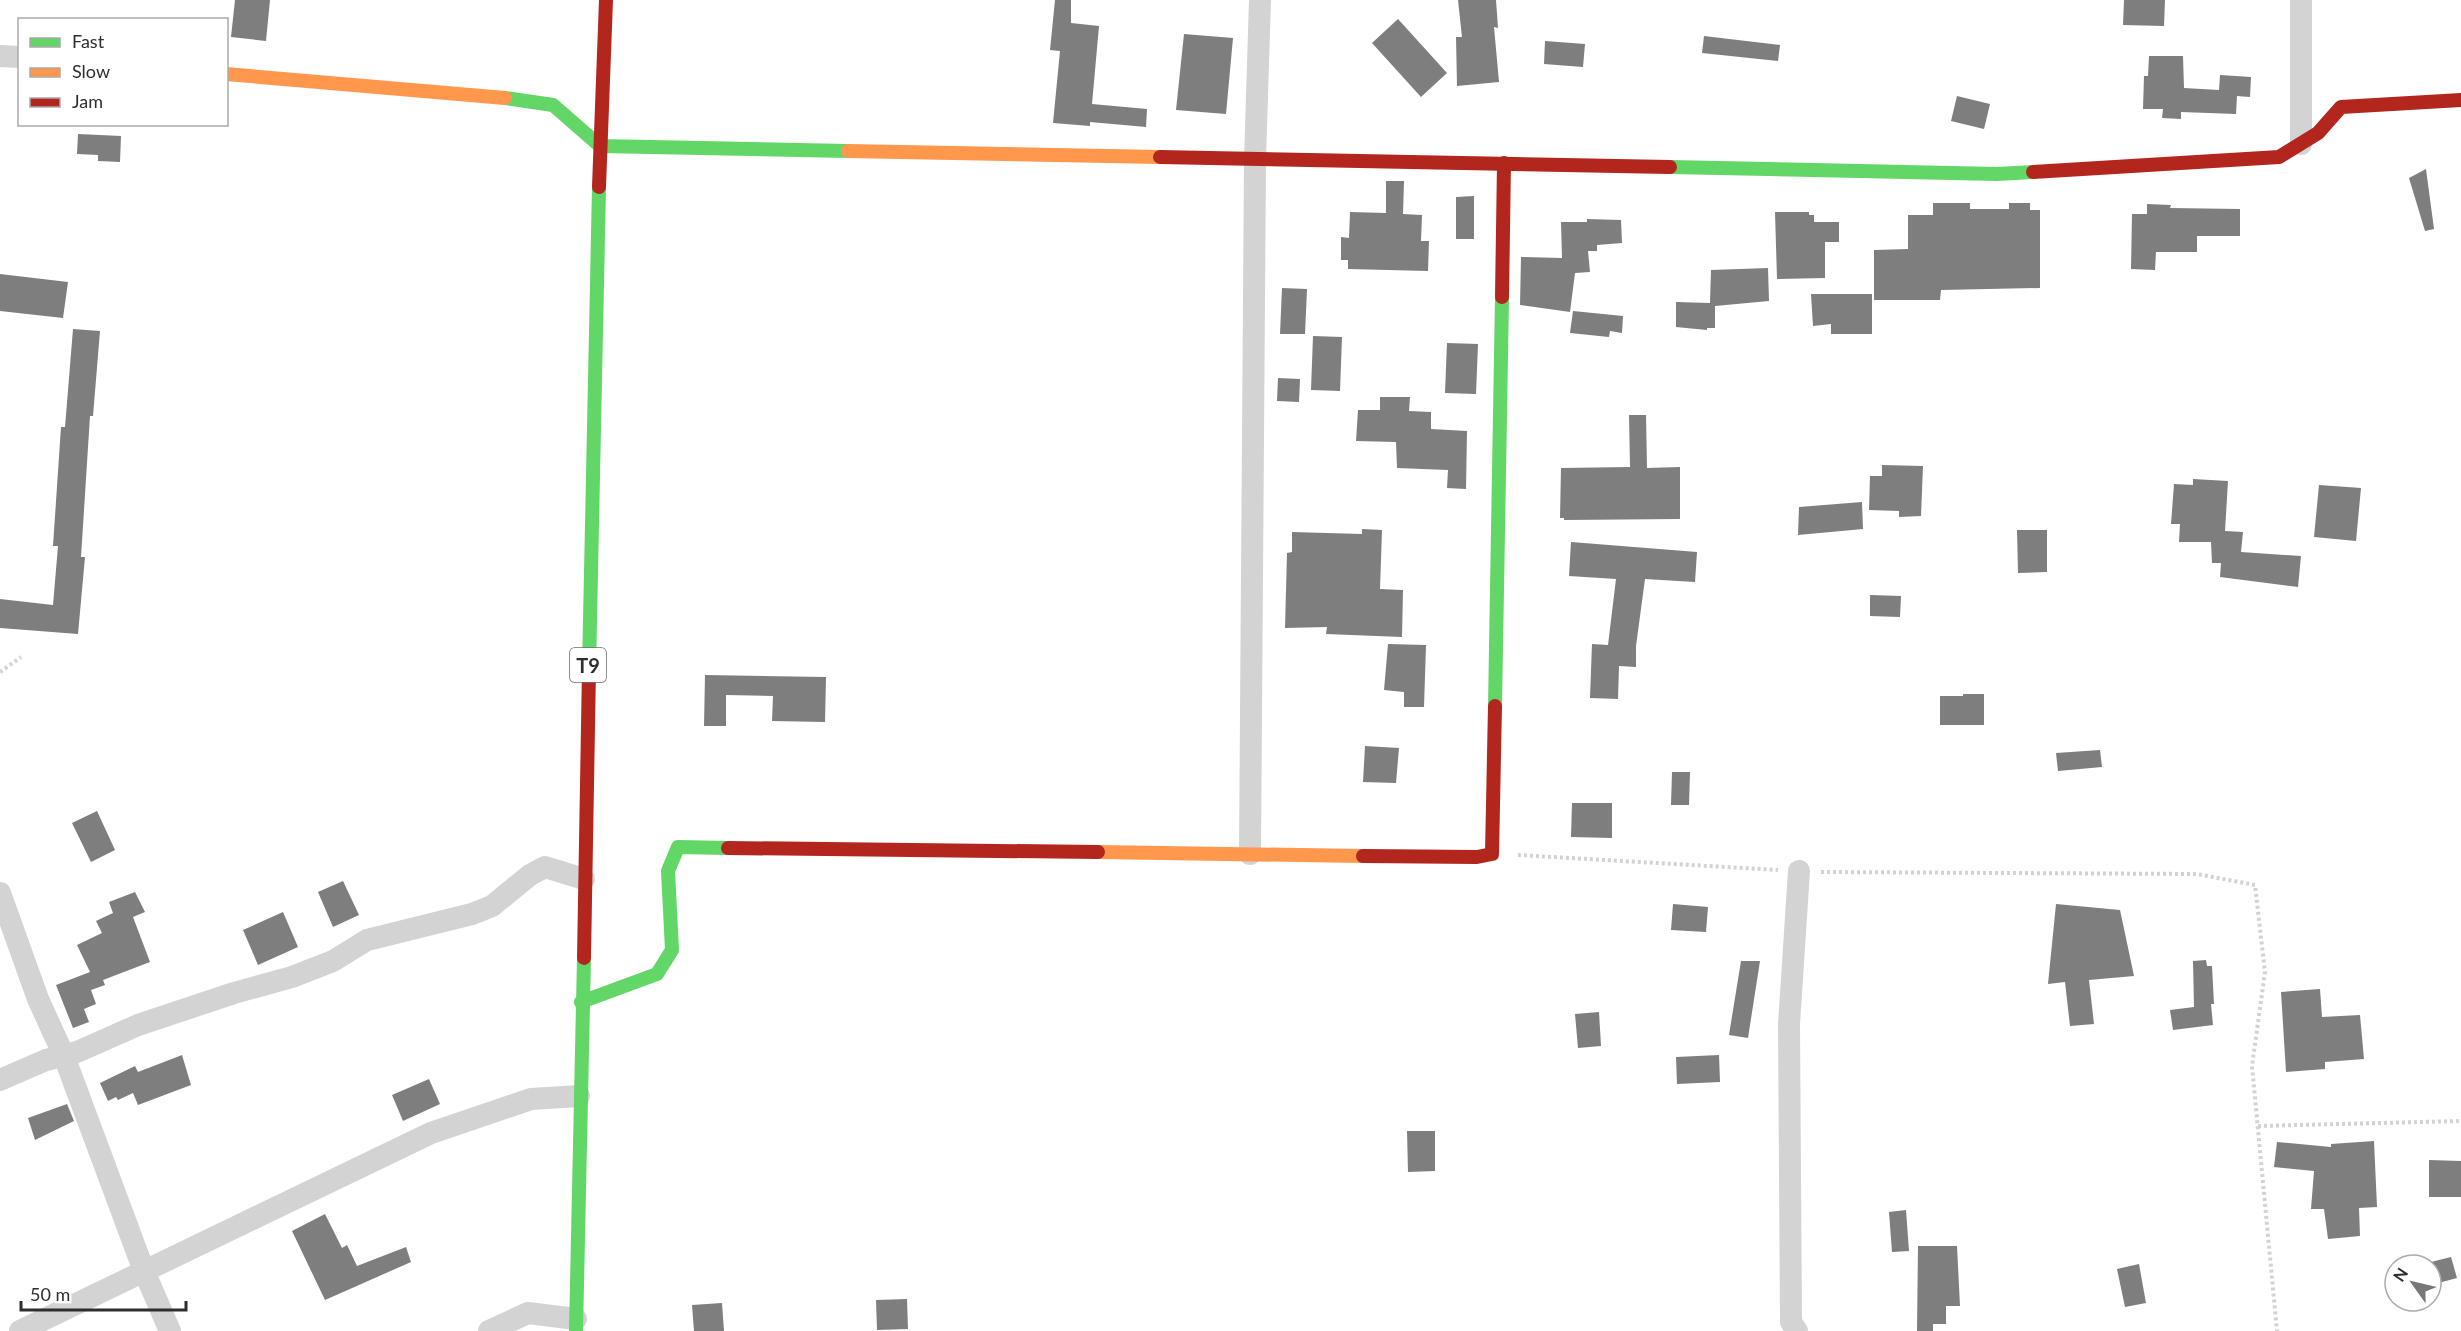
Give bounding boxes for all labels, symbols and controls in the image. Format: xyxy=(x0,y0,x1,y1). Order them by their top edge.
legend xyxy=(18,18,228,126)
text: Fast xyxy=(72,30,105,52)
text: Slow xyxy=(72,60,110,82)
text: Jam xyxy=(72,90,103,112)
road number: T9 xyxy=(570,648,606,682)
north arrow xyxy=(2383,1253,2443,1313)
text: N xyxy=(2389,1264,2411,1285)
scale bar xyxy=(21,1274,186,1312)
text: 50 m xyxy=(30,1283,70,1305)

